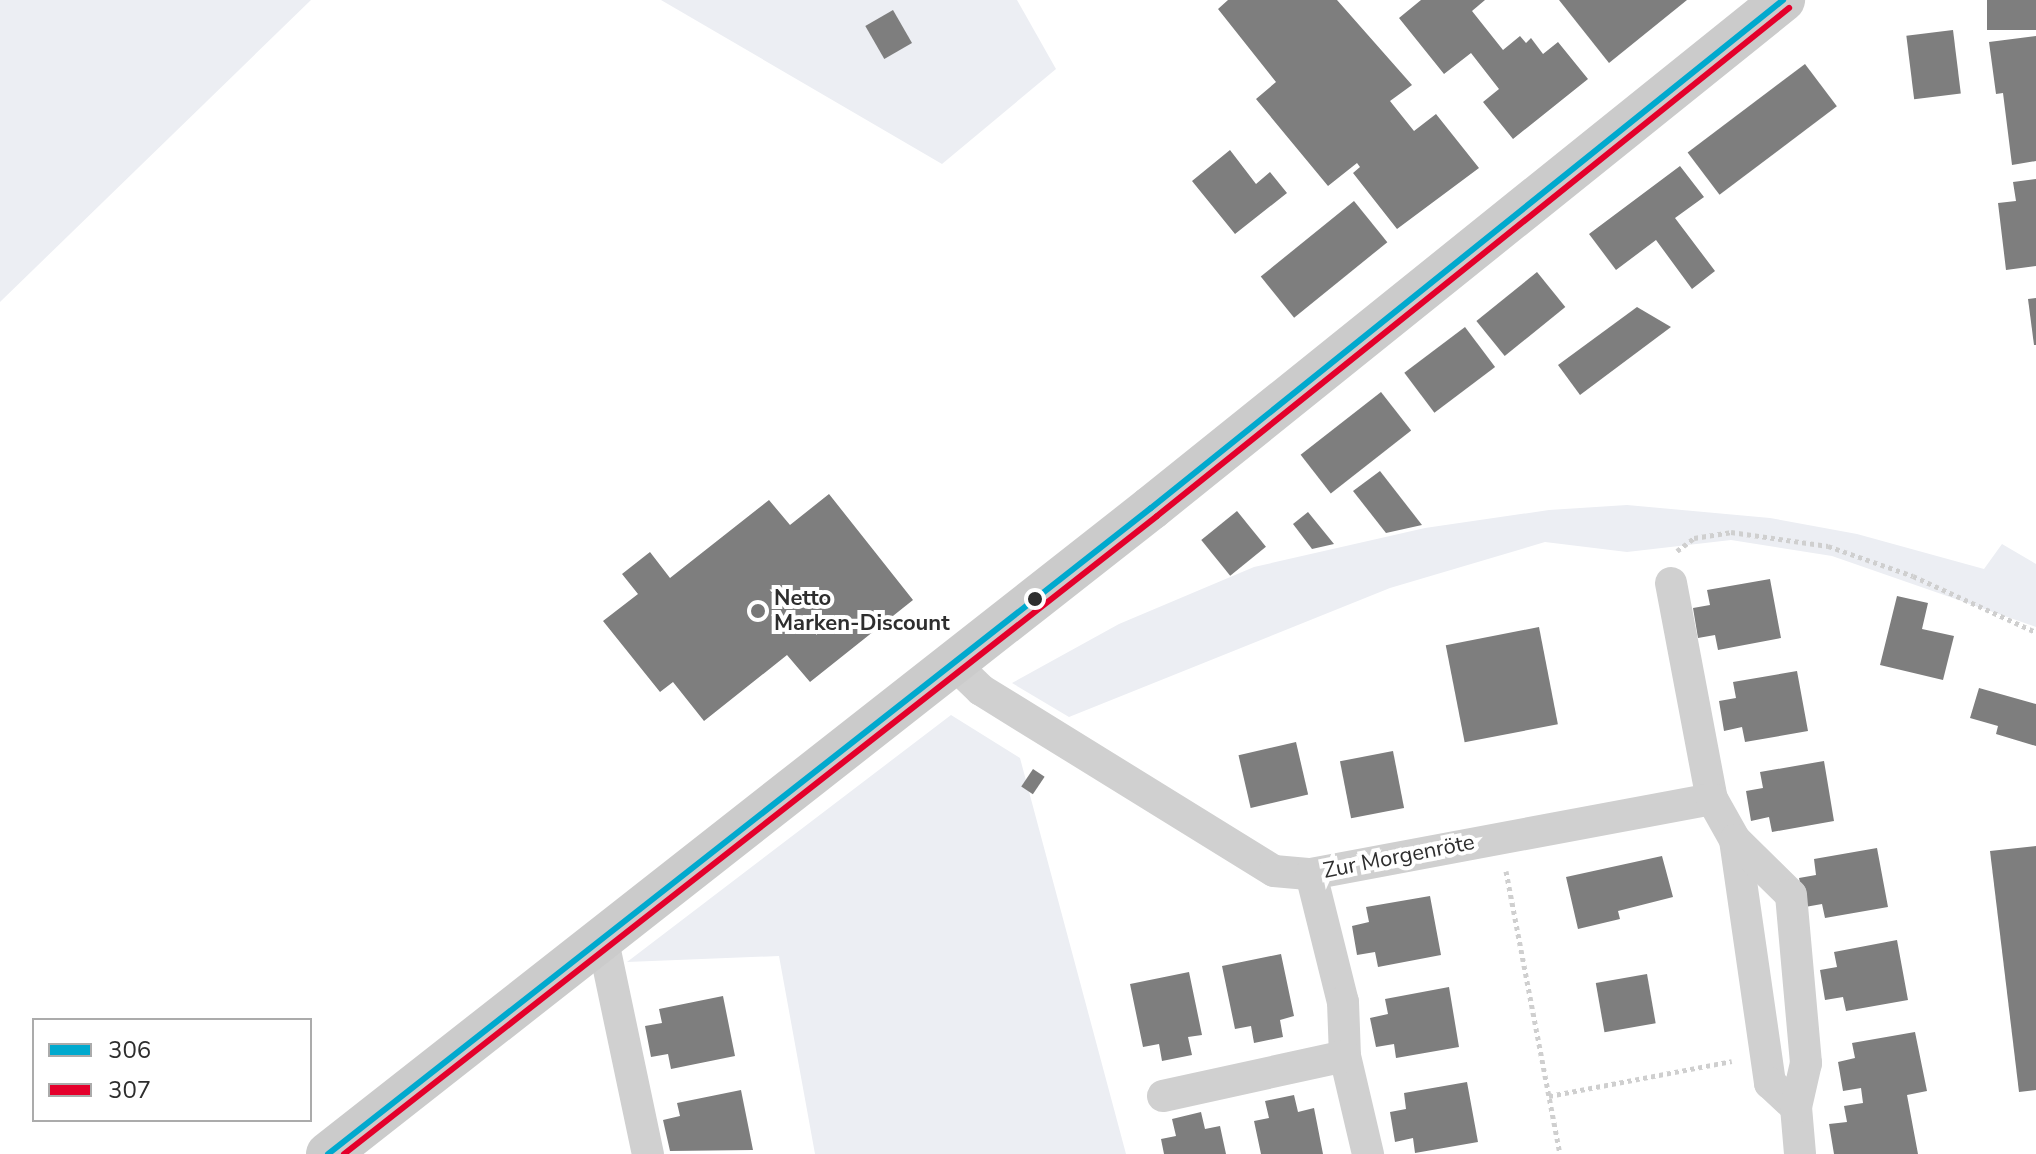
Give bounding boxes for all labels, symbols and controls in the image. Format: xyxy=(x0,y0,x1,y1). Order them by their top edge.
place label: Netto Marken-Discount xyxy=(774,585,950,636)
unlabelled marker xyxy=(1027,591,1043,607)
marker: Netto Marken-Discount xyxy=(749,602,767,620)
street label: Zur Morgenröte xyxy=(1321,829,1477,885)
legend xyxy=(32,1018,312,1122)
text: 306 xyxy=(108,1034,151,1066)
text: 307 xyxy=(108,1074,151,1106)

